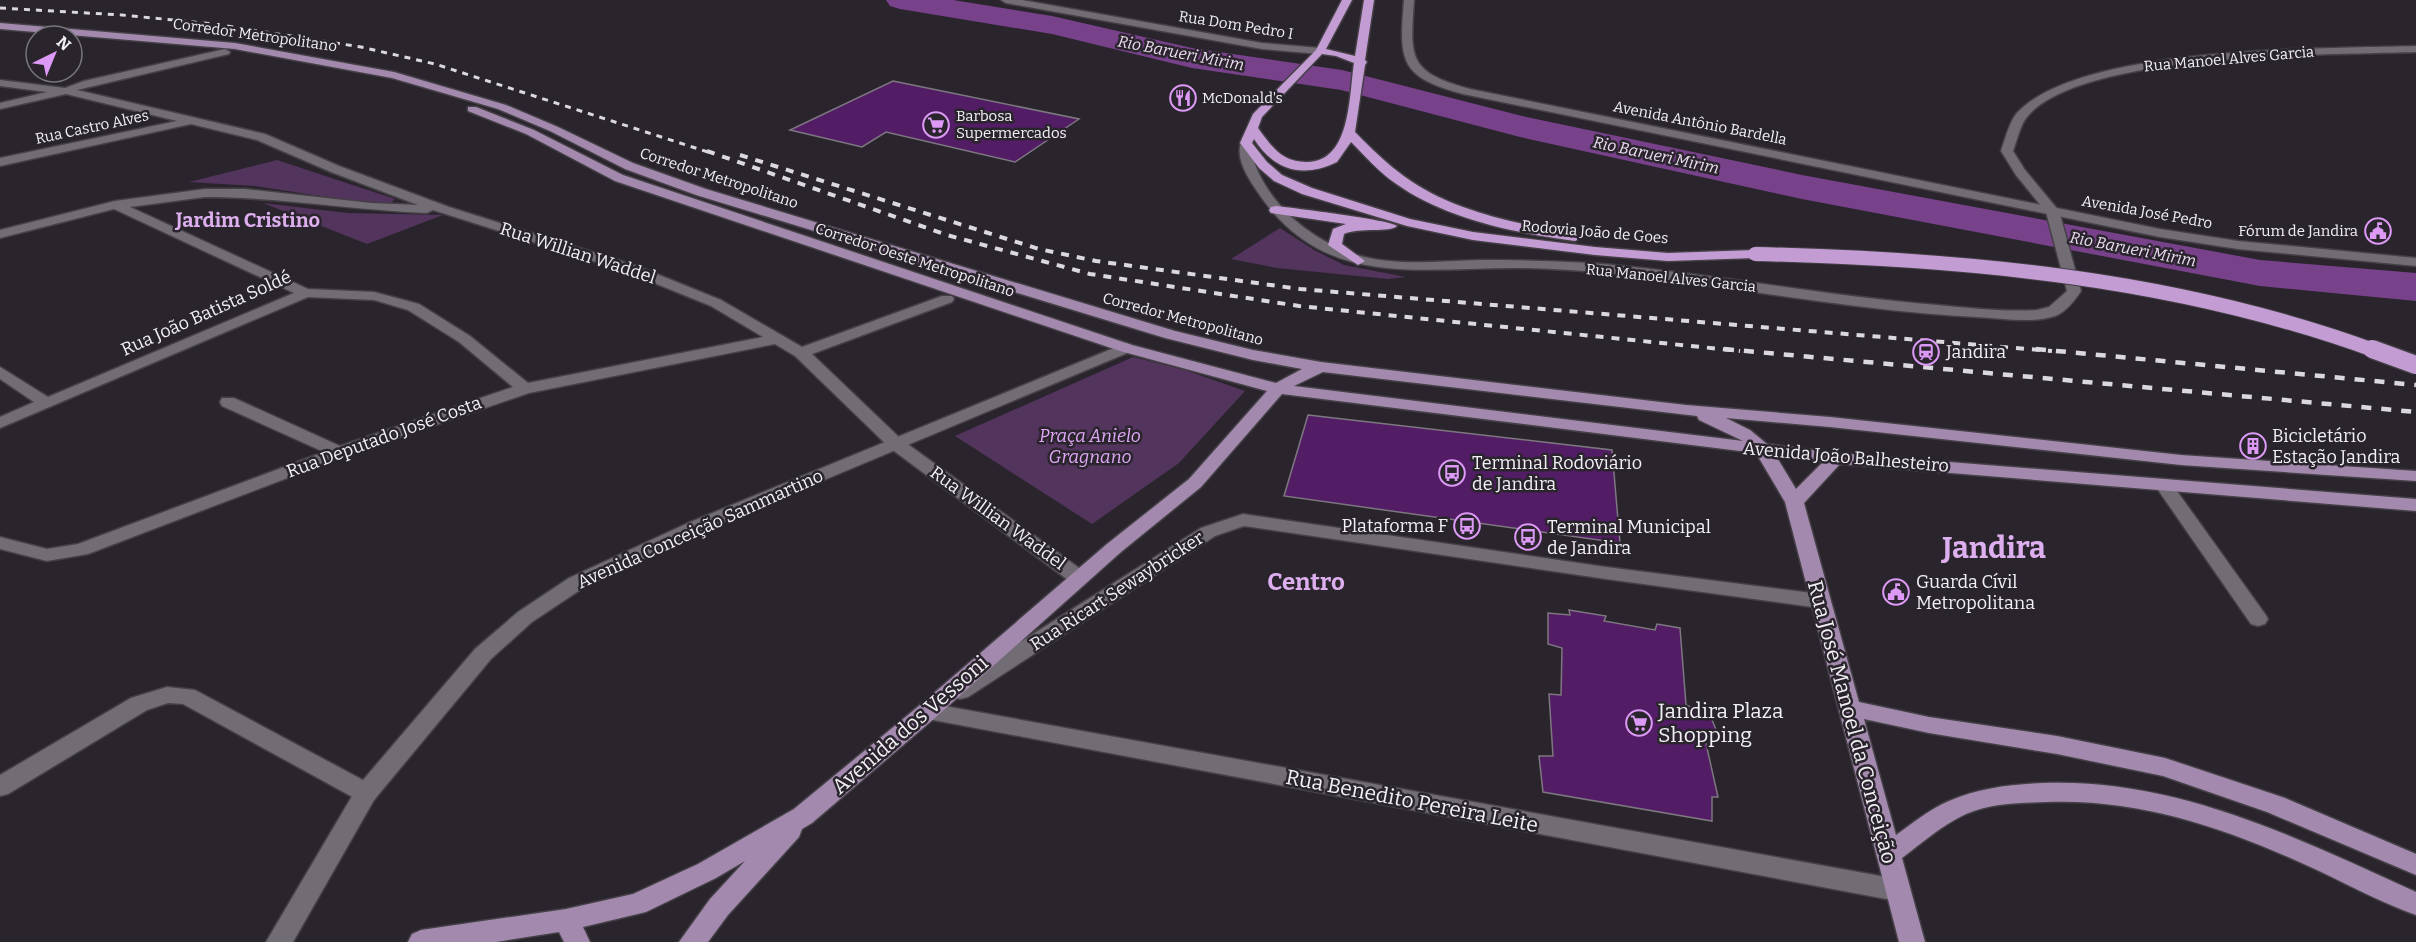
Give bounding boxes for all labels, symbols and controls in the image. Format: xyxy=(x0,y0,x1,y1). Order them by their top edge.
street label: Rua Dom Pedro I xyxy=(1177,7,1295,43)
street label: Corredor Metropolitano xyxy=(172,15,338,55)
north arrow xyxy=(24,24,84,84)
water label: Rio Barueri Mirim xyxy=(1116,31,1246,75)
text: N xyxy=(53,32,75,55)
street label: Rua Manoel Alves Garcia xyxy=(2143,43,2315,75)
restaurant icon: McDonald's xyxy=(1168,83,1198,113)
place label: McDonald's xyxy=(1202,89,1283,107)
street label: Avenida Antônio Bardella xyxy=(1612,97,1788,149)
street label: Rua Castro Alves xyxy=(34,106,150,148)
place label: Barbosa Supermercados xyxy=(956,107,1067,142)
supermarket icon: Barbosa Supermercados xyxy=(921,110,951,140)
water label: Rio Barueri Mirim xyxy=(1591,132,1721,178)
street label: Corredor Metropolitano xyxy=(637,144,801,212)
street label: Avenida José Pedro xyxy=(2080,192,2214,232)
district label: Jardim Cristino xyxy=(175,208,320,232)
public building icon: Fórum de Jandira xyxy=(2363,216,2393,246)
street label: Rua Willian Waddel xyxy=(497,217,659,289)
street label: Rodovia João de Goes xyxy=(1521,217,1669,247)
street label: Corredor Oeste Metropolitano xyxy=(813,219,1017,301)
place label: Fórum de Jandira xyxy=(2238,222,2358,240)
water label: Rio Barueri Mirim xyxy=(2068,227,2198,271)
street label: Rua Manoel Alves Garcia xyxy=(1585,260,1757,296)
street label: Rua João Batista Soldé xyxy=(117,266,295,360)
street label: Corredor Metropolitano xyxy=(1101,289,1265,349)
station icon: Jandira xyxy=(1911,337,1941,367)
place label: Jandira xyxy=(1945,341,2006,363)
street label: Rua Deputado José Costa xyxy=(284,391,485,483)
park label: Praça Anielo Gragnano xyxy=(1039,425,1141,468)
place label: Bicicletário Estação Jandira xyxy=(2272,425,2401,468)
building icon: Bicicletário Estação Jandira xyxy=(2238,431,2268,461)
street label: Avenida João Balhesteiro xyxy=(1742,437,1950,477)
place label: Terminal Rodoviário de Jandira xyxy=(1472,452,1642,495)
bus stop icon: Terminal Rodoviário de Jandira xyxy=(1437,458,1467,488)
street label: Rua Willian Waddel xyxy=(926,461,1070,575)
street label: Avenida Conceição Sammartino xyxy=(573,465,827,593)
bus stop icon: Plataforma F xyxy=(1452,511,1482,541)
place label: Plataforma F xyxy=(1342,515,1448,537)
place label: Terminal Municipal de Jandira xyxy=(1547,516,1711,559)
bus stop icon: Terminal Municipal de Jandira xyxy=(1513,522,1543,552)
street label: Rua Ricart Sewaybricker xyxy=(1026,527,1208,655)
district label: Jandira xyxy=(1940,530,2046,566)
district label: Centro xyxy=(1267,568,1345,596)
place label: Guarda Cívil Metropolitana xyxy=(1916,571,2035,614)
public building icon: Guarda Cívil Metropolitana xyxy=(1881,577,1911,607)
street label: Rua José Manoel da Conceição xyxy=(1802,578,1902,866)
street label: Avenida dos Vessoni xyxy=(827,650,993,800)
place label: Jandira Plaza Shopping xyxy=(1657,698,1784,748)
supermarket icon: Jandira Plaza Shopping xyxy=(1624,708,1654,738)
street label: Rua Benedito Pereira Leite xyxy=(1284,764,1540,838)

